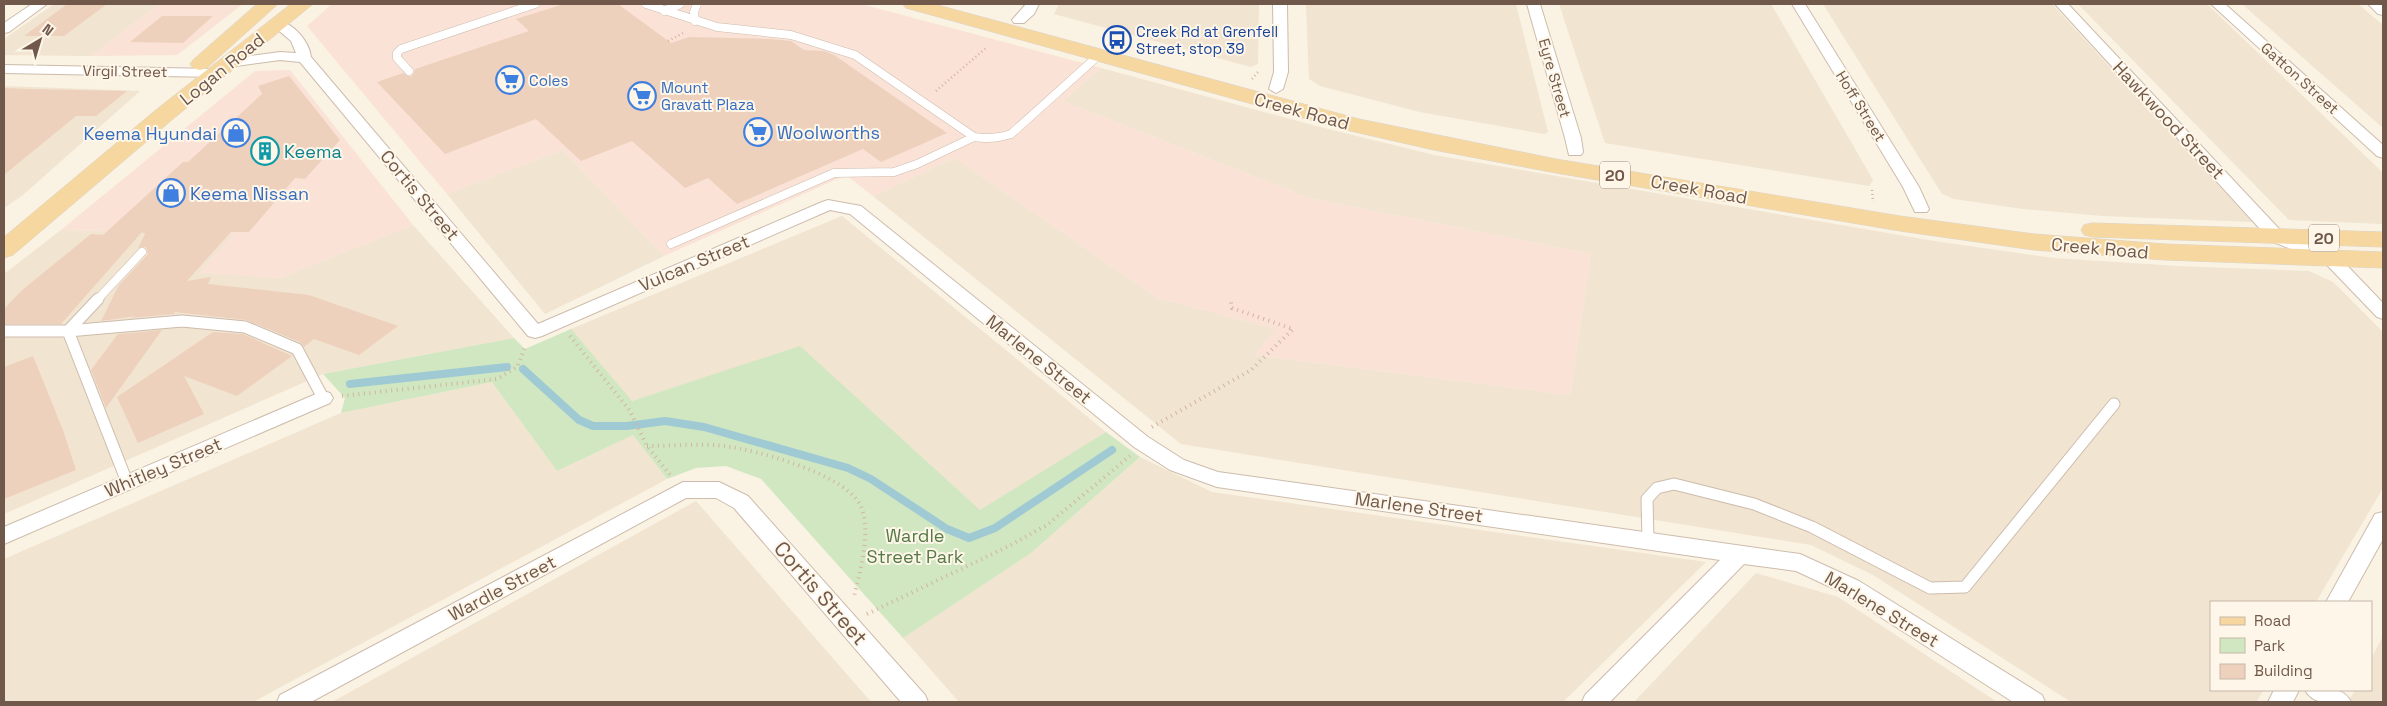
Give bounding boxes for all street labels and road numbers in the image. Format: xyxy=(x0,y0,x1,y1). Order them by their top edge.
street label: Logan Road xyxy=(175,28,269,110)
street label: Eyre Street xyxy=(1535,36,1575,120)
street label: Gatton Street xyxy=(2257,38,2343,118)
street label: Hawkwood Street xyxy=(2108,56,2230,184)
street label: Virgil Street xyxy=(82,61,168,81)
street label: Hoff Street xyxy=(1832,67,1890,145)
street label: Creek Road xyxy=(1252,87,1352,135)
street label: Cortis Street xyxy=(375,145,465,245)
road number: 20 xyxy=(1600,162,1630,188)
street label: Creek Road xyxy=(1649,169,1749,209)
road number: 20 xyxy=(2309,224,2339,252)
street label: Vulcan Street xyxy=(635,229,753,297)
street label: Creek Road xyxy=(2050,232,2150,264)
street label: Marlene Street xyxy=(982,309,1096,409)
street label: Whitley Street xyxy=(101,432,225,502)
street label: Marlene Street xyxy=(1353,487,1485,527)
street label: Cortis Street xyxy=(768,535,874,651)
street label: Wardle Street xyxy=(444,550,560,626)
street label: Marlene Street xyxy=(1821,566,1943,652)

